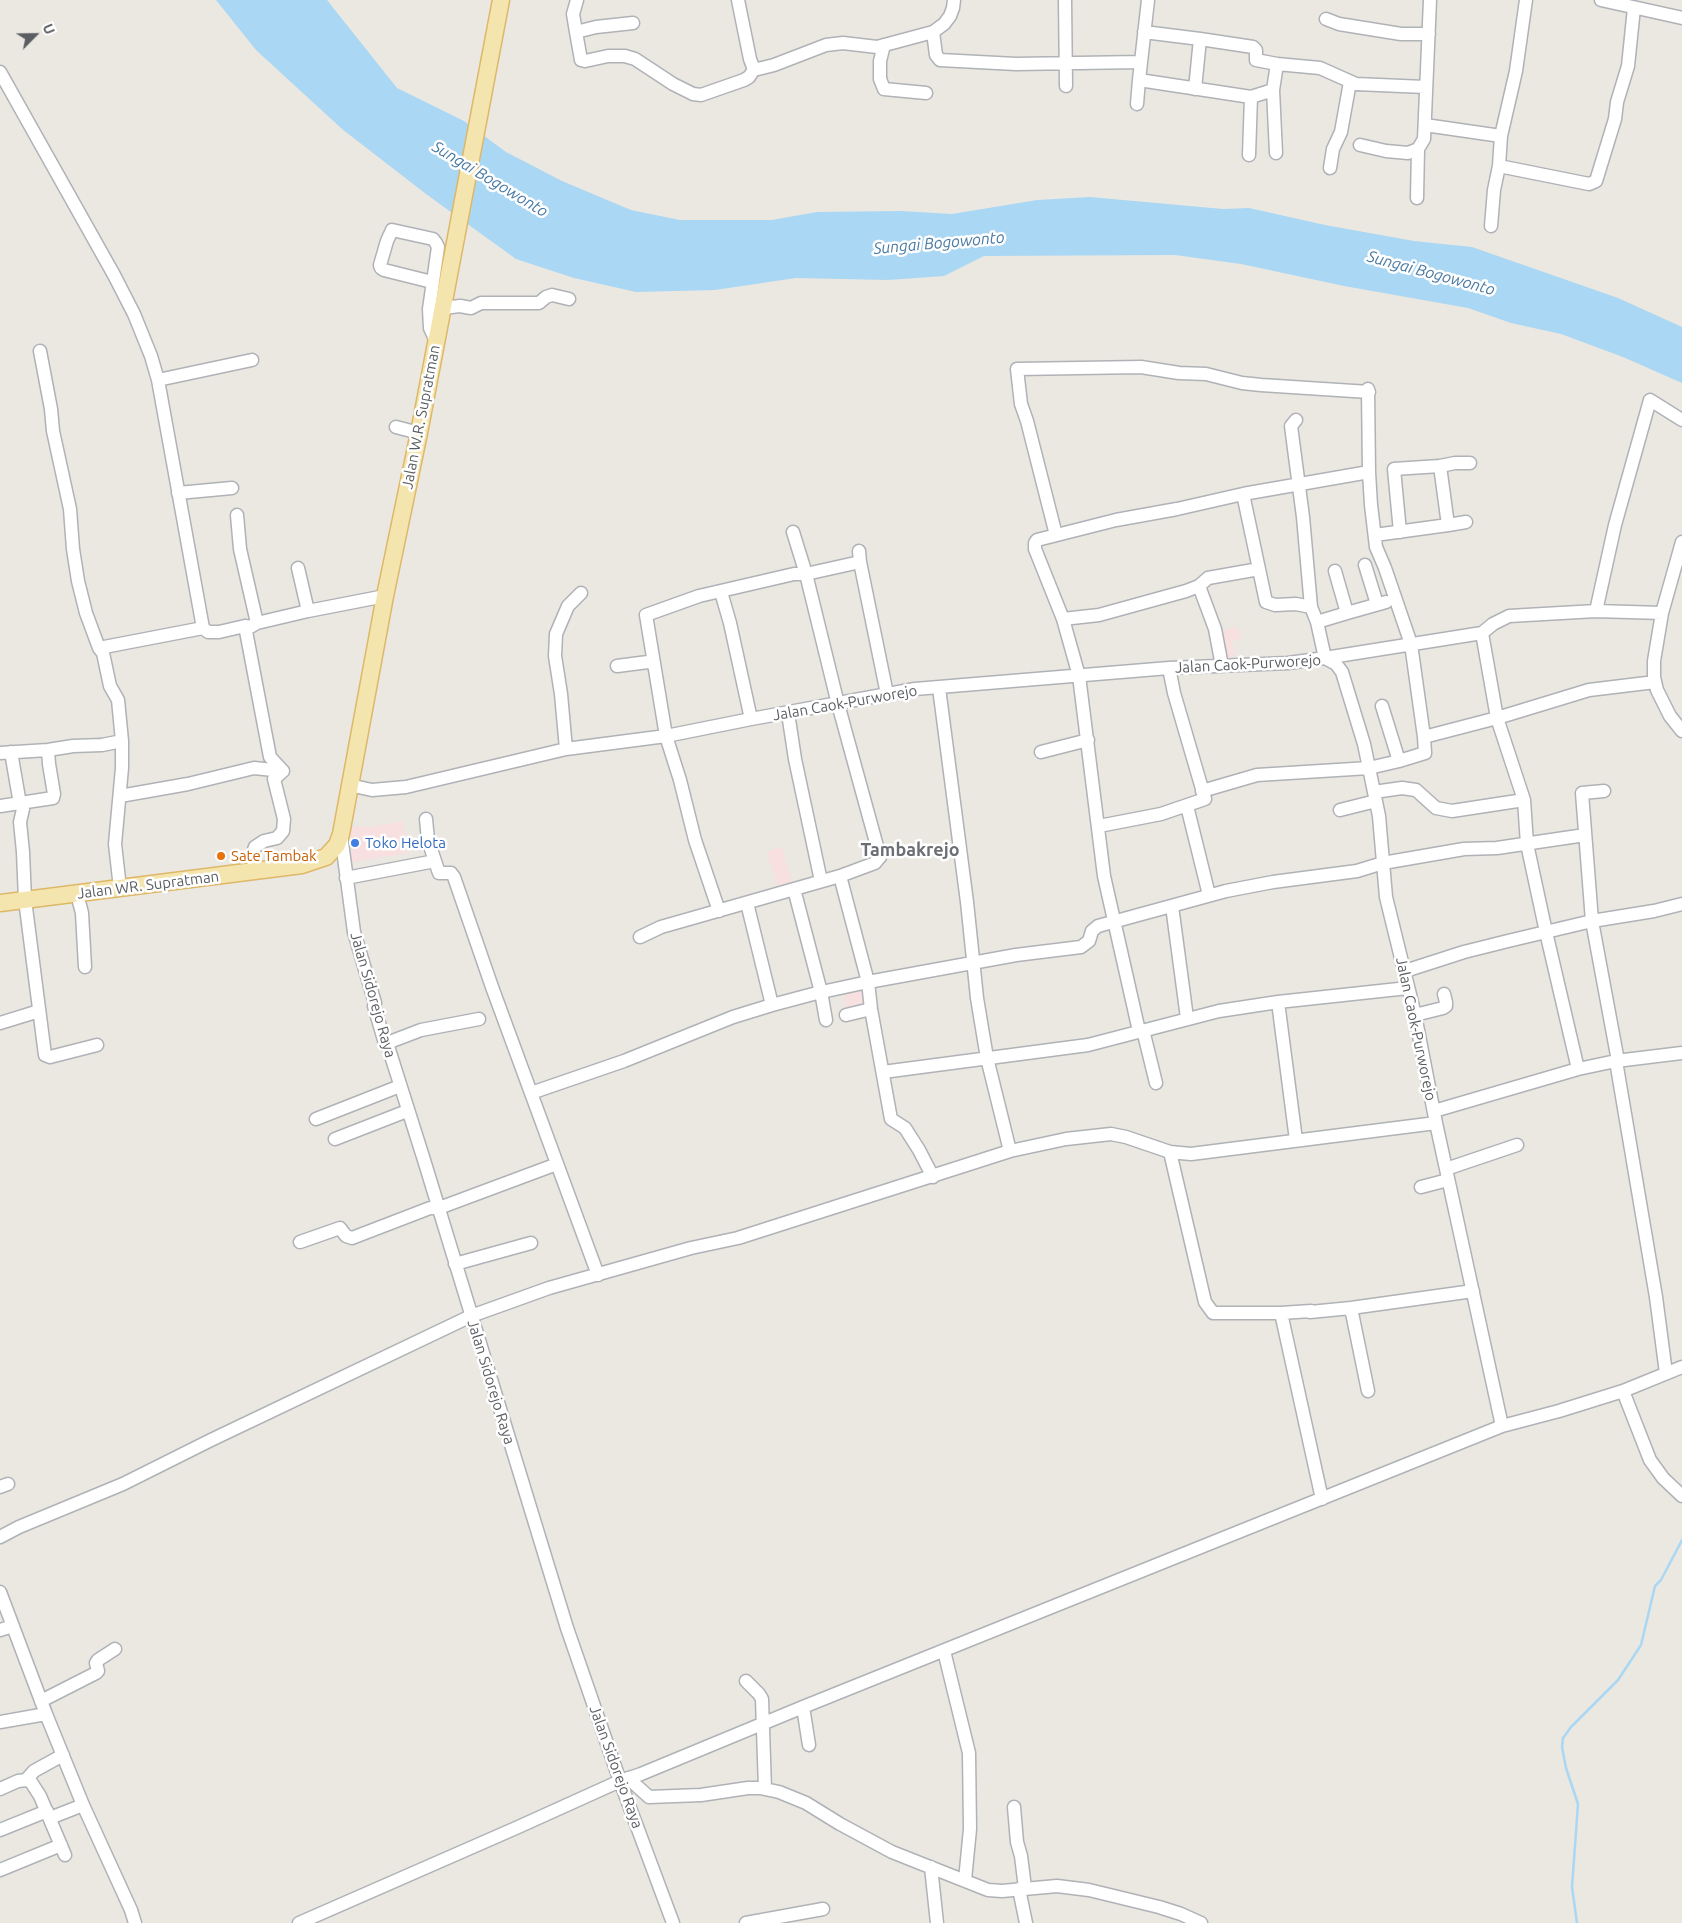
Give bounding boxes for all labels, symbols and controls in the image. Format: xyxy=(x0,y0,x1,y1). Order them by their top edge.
north arrow xyxy=(10,10,60,60)
text: U xyxy=(40,21,58,37)
water label: Sungai Bogowonto xyxy=(429,137,551,221)
water label: Sungai Bogowonto xyxy=(873,228,1005,258)
water label: Sungai Bogowonto xyxy=(1365,247,1497,299)
street label: Jalan W.R. Supratman xyxy=(398,343,444,491)
street label: Jalan Caok-Purworejo xyxy=(1174,651,1322,677)
street label: Jalan Caok-Purworejo xyxy=(771,681,919,725)
place label: Toko Helota xyxy=(365,834,446,852)
marker: Toko Helota xyxy=(349,837,361,849)
district label: Tambakrejo xyxy=(860,839,960,861)
place label: Sate Tambak xyxy=(231,847,317,865)
marker: Sate Tambak xyxy=(215,850,227,862)
street label: Jalan WR. Supratman xyxy=(76,867,220,903)
street label: Jalan Sidorejo Raya xyxy=(346,930,400,1060)
street label: Jalan Caok-Purworejo xyxy=(1392,956,1440,1102)
street label: Jalan Sidorejo Raya xyxy=(463,1317,519,1447)
street label: Jalan Sidorejo Raya xyxy=(585,1703,647,1831)

